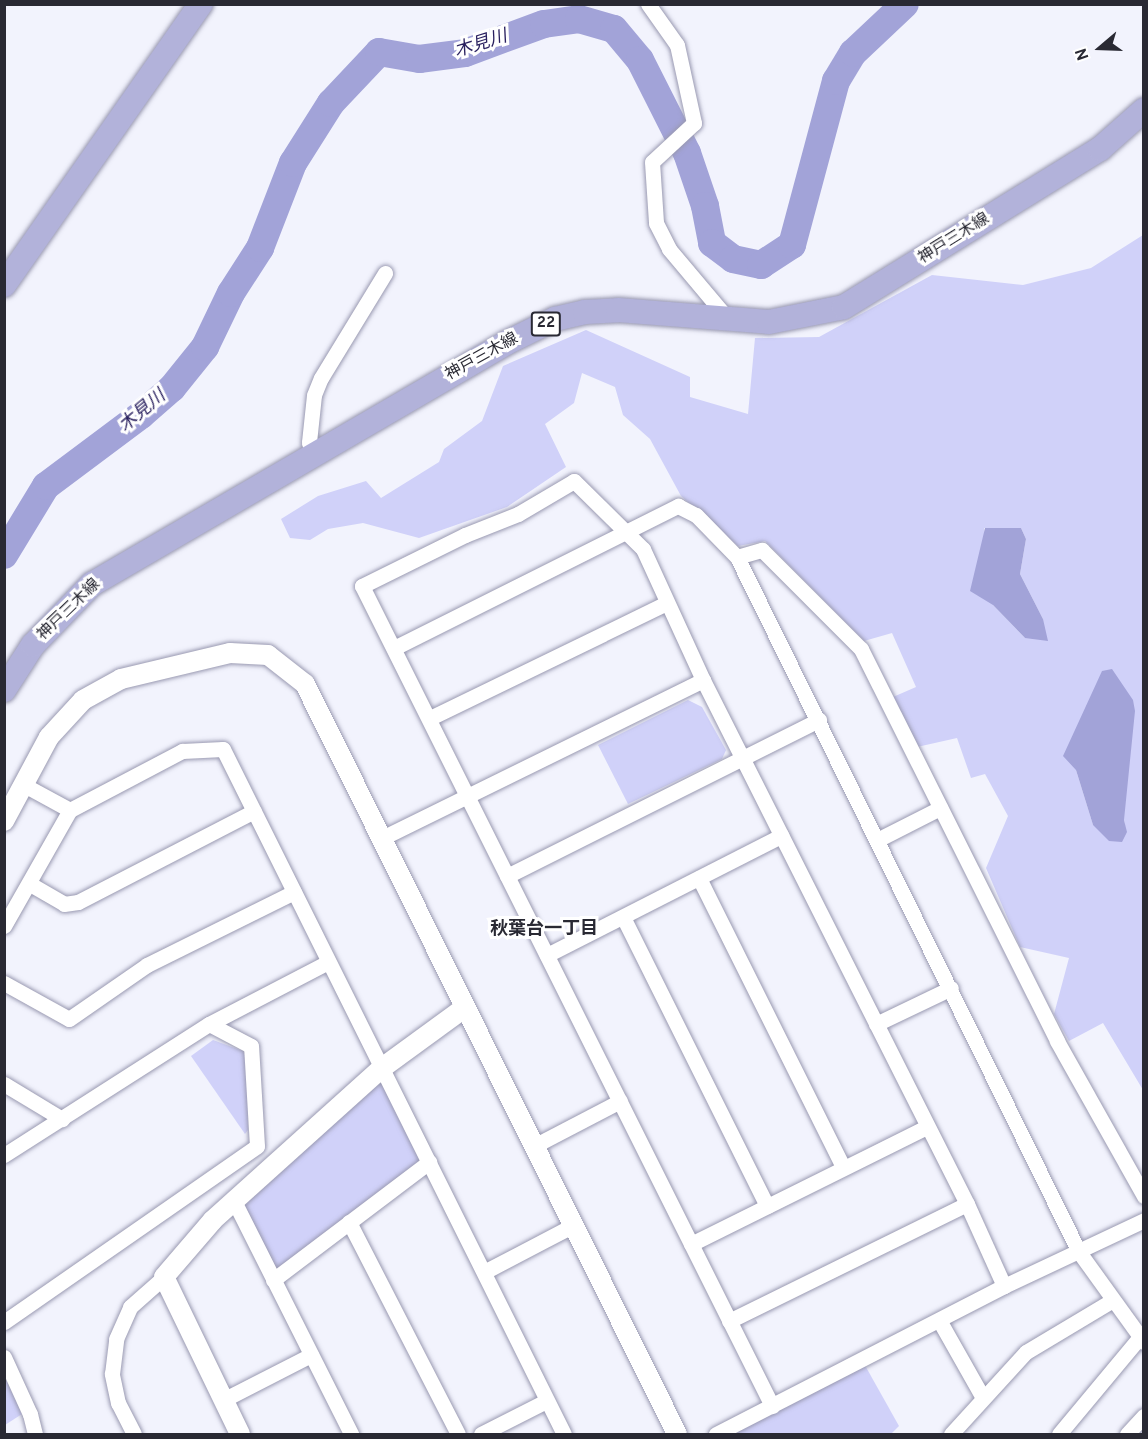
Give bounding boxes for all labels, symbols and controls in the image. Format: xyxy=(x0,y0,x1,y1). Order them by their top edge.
north arrow xyxy=(1070,18,1130,78)
water label: 木見川 xyxy=(452,27,510,63)
text: N xyxy=(1072,45,1094,63)
street label: 神戸三木線 xyxy=(915,210,993,268)
road number: 22 xyxy=(530,312,562,336)
street label: 神戸三木線 xyxy=(442,329,522,385)
water label: 木見川 xyxy=(115,386,171,438)
street label: 神戸三木線 xyxy=(34,575,104,645)
district label: 秋葉台一丁目 xyxy=(490,919,598,941)

